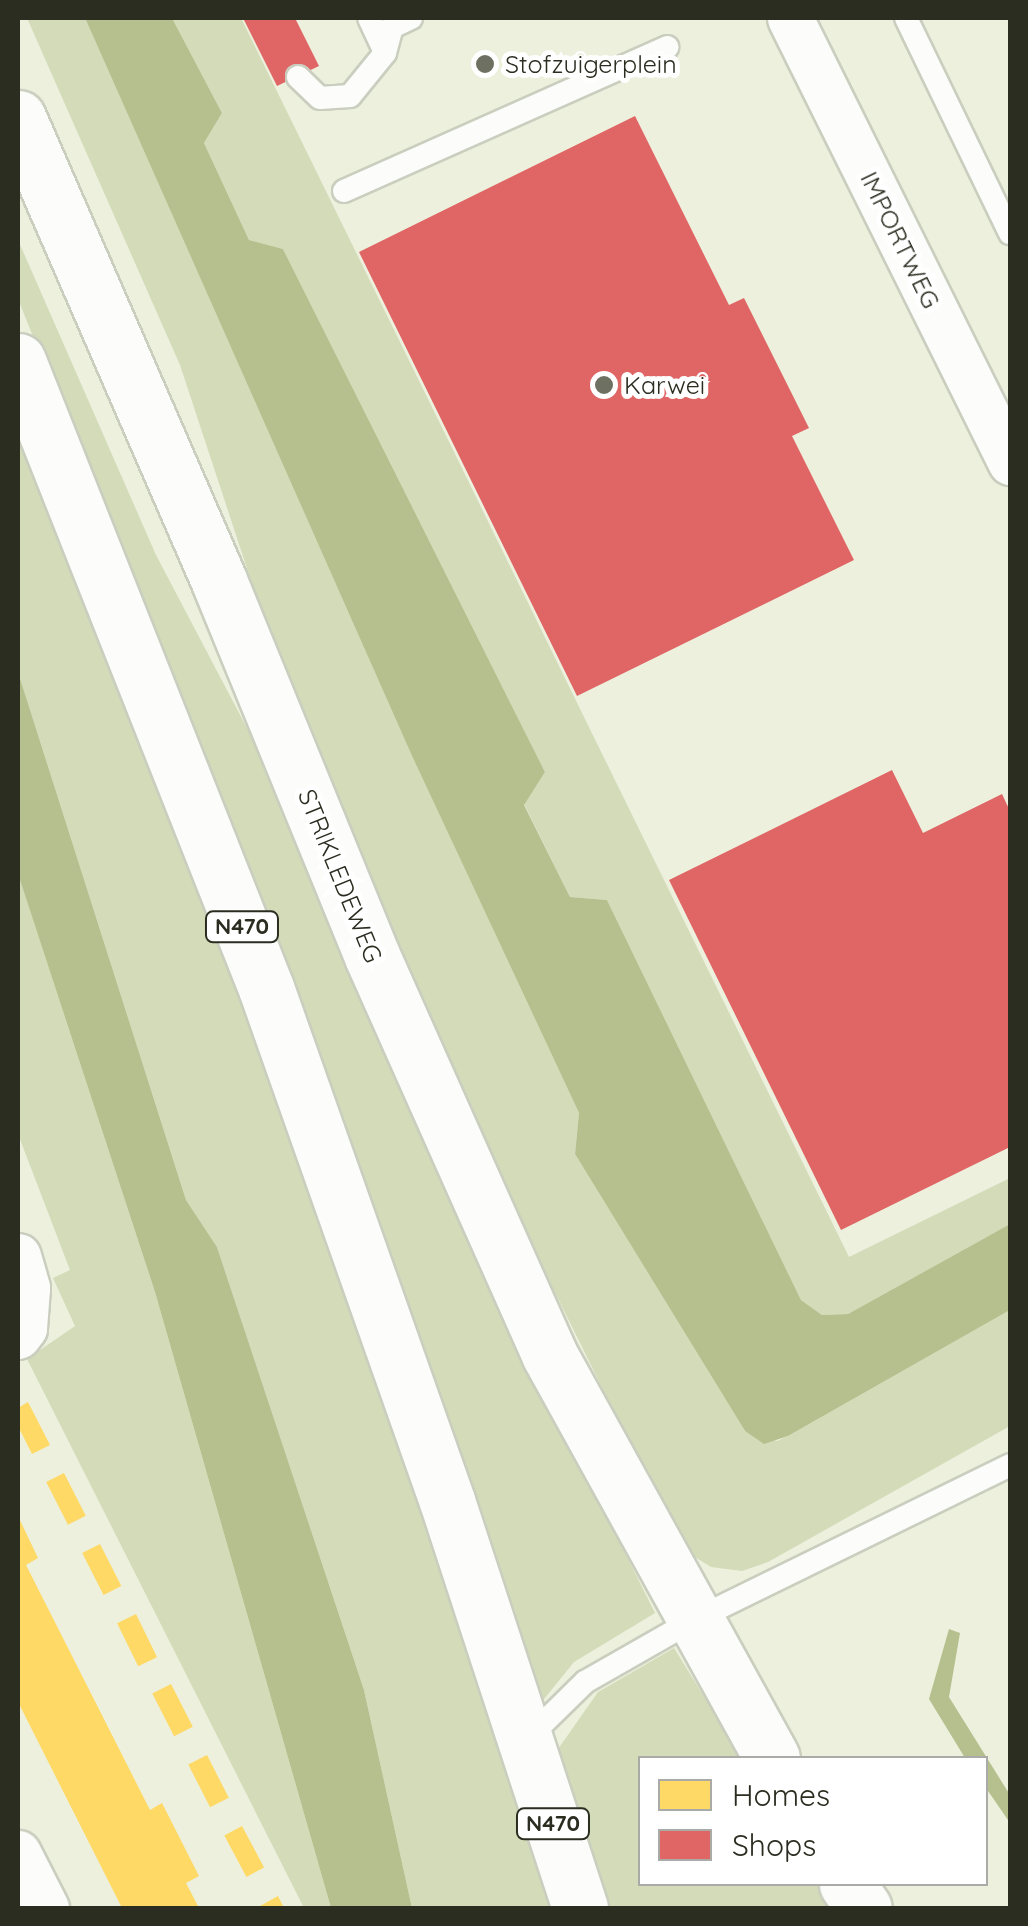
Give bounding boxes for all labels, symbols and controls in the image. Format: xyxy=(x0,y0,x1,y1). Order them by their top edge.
place label: Stofzuigerplein xyxy=(505,49,677,79)
marker: Stofzuigerplein xyxy=(474,53,496,75)
street label: IMPORTWEG xyxy=(854,167,946,313)
place label: Karwei xyxy=(624,370,705,400)
marker: Karwei xyxy=(593,374,615,396)
street label: STRIKLEDEWEG xyxy=(292,785,388,967)
road number: N470 xyxy=(204,910,280,944)
legend xyxy=(638,1756,988,1886)
text: Homes xyxy=(732,1776,830,1814)
road number: N470 xyxy=(516,1807,590,1841)
text: Shops xyxy=(732,1826,816,1864)

